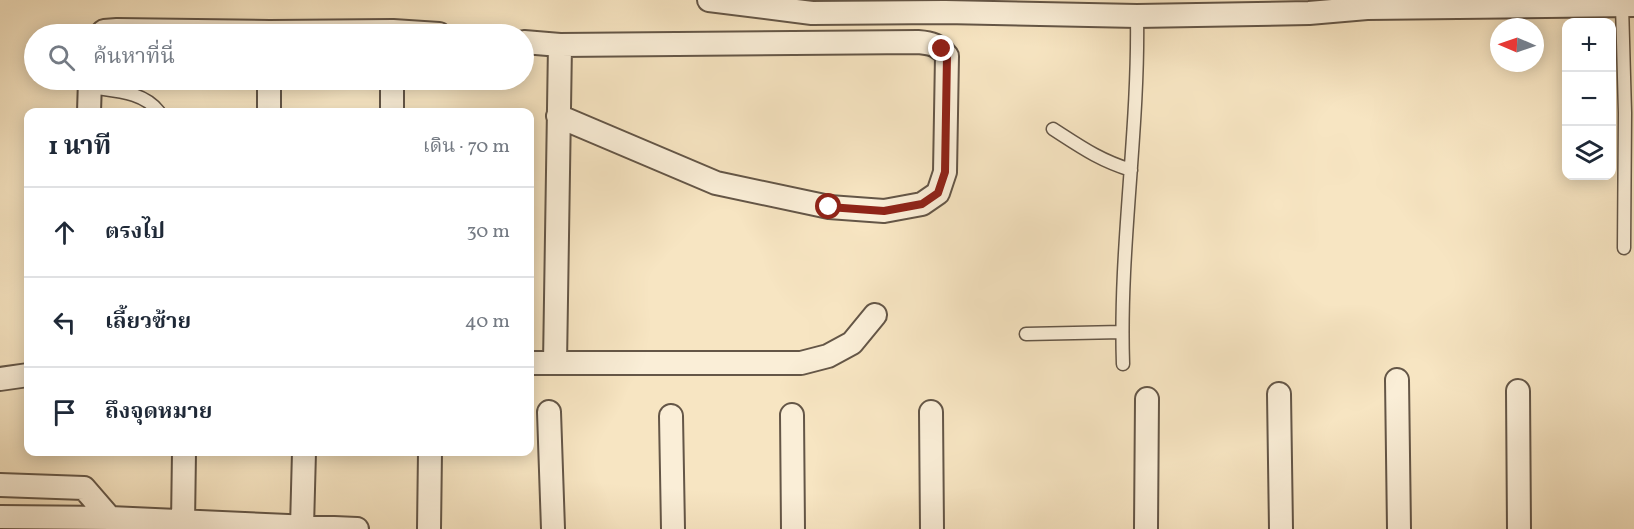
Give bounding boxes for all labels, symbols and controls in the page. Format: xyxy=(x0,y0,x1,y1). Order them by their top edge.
north arrow xyxy=(1490,18,1544,72)
map controls xyxy=(1562,18,1616,180)
button: + xyxy=(1562,18,1616,72)
search box xyxy=(24,24,534,90)
route end xyxy=(928,35,954,61)
icon: search xyxy=(45,41,78,74)
text: ค้นหาที่นี่ xyxy=(93,42,175,73)
button: − xyxy=(1562,72,1616,126)
button: layers xyxy=(1562,126,1616,180)
text: 1 นาที xyxy=(48,129,111,165)
text: เดิน · 70 m xyxy=(423,133,510,161)
route start xyxy=(815,193,841,219)
icon: ahead xyxy=(48,216,81,249)
text: ตรงไป xyxy=(105,217,165,248)
text: 30 m xyxy=(466,218,510,246)
icon: left xyxy=(48,306,81,339)
text: เลี้ยวซ้าย xyxy=(105,307,191,338)
text: 40 m xyxy=(465,308,510,336)
icon: arrive xyxy=(48,396,81,429)
text: ถึงจุดหมาย xyxy=(105,397,212,428)

